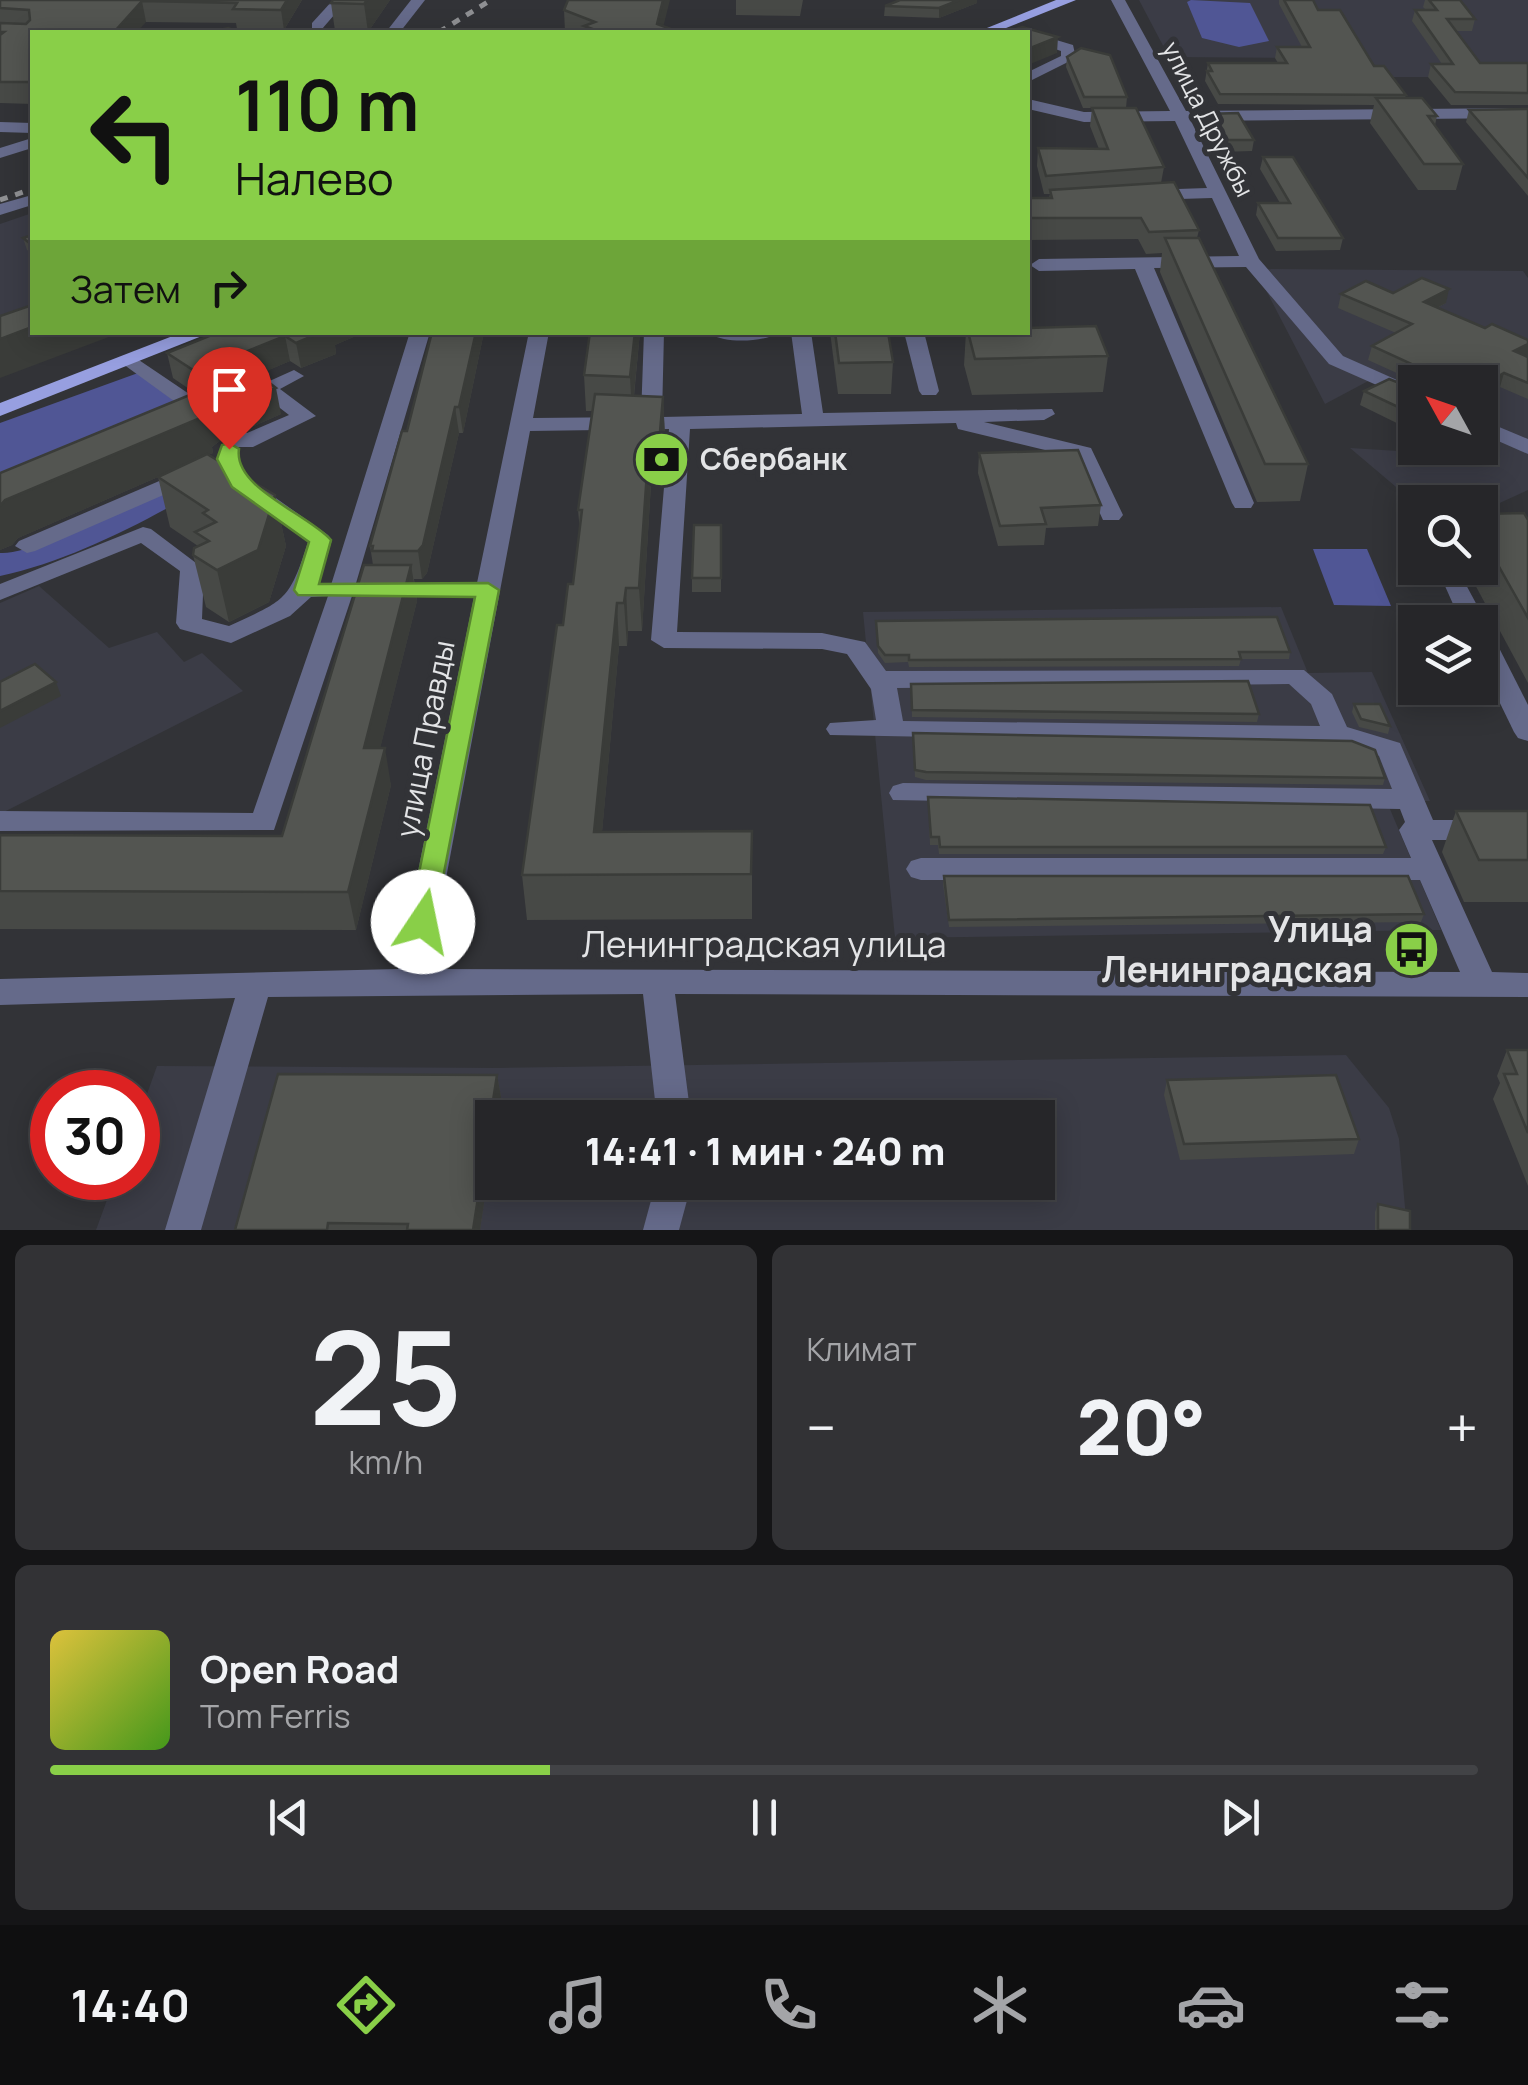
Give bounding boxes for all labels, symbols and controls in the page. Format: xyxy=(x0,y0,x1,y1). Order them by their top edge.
street label: улица Дружбы xyxy=(1154,35,1263,203)
text: 110 m xyxy=(235,56,419,152)
icon: left xyxy=(70,70,200,200)
text: Налево xyxy=(235,147,394,209)
icon: right xyxy=(201,260,256,315)
text: Затем xyxy=(70,262,181,314)
pin xyxy=(187,347,272,450)
icon: arrive xyxy=(202,362,257,417)
north arrow xyxy=(1398,365,1498,465)
map controls xyxy=(1398,365,1498,705)
bank icon: Сбербанк xyxy=(631,430,691,490)
place label: Сбербанк xyxy=(700,438,848,479)
button: search xyxy=(1398,485,1498,585)
button: layers xyxy=(1398,605,1498,705)
street label: улица Правды xyxy=(385,637,464,841)
position arrow xyxy=(371,870,475,974)
place label: Улица Ленинградская xyxy=(1102,905,1373,993)
street label: Ленинградская улица xyxy=(582,920,947,968)
bus stop icon: Улица Ленинградская xyxy=(1382,920,1442,980)
speed limit sign: 30 xyxy=(30,1070,160,1200)
text: 14:41 · 1 мин · 240 m xyxy=(585,1124,945,1176)
text: 25 xyxy=(309,1286,463,1464)
text: Климат xyxy=(807,1327,917,1371)
text: 20° xyxy=(1076,1375,1206,1478)
text: − xyxy=(807,1389,836,1465)
text: + xyxy=(1446,1389,1478,1465)
text: km/h xyxy=(349,1440,423,1484)
text: Open Road xyxy=(200,1642,399,1694)
text: Tom Ferris xyxy=(200,1694,351,1738)
icon: previous xyxy=(261,1790,316,1845)
icon: pause xyxy=(737,1790,792,1845)
icon: next xyxy=(1213,1790,1268,1845)
icon: directions xyxy=(331,1970,401,2040)
icon: music xyxy=(543,1970,613,2040)
icon: phone xyxy=(754,1970,824,2040)
icon: climate xyxy=(965,1970,1035,2040)
icon: car xyxy=(1176,1970,1246,2040)
icon: filters xyxy=(1387,1970,1457,2040)
text: 14:40 xyxy=(71,1974,190,2036)

